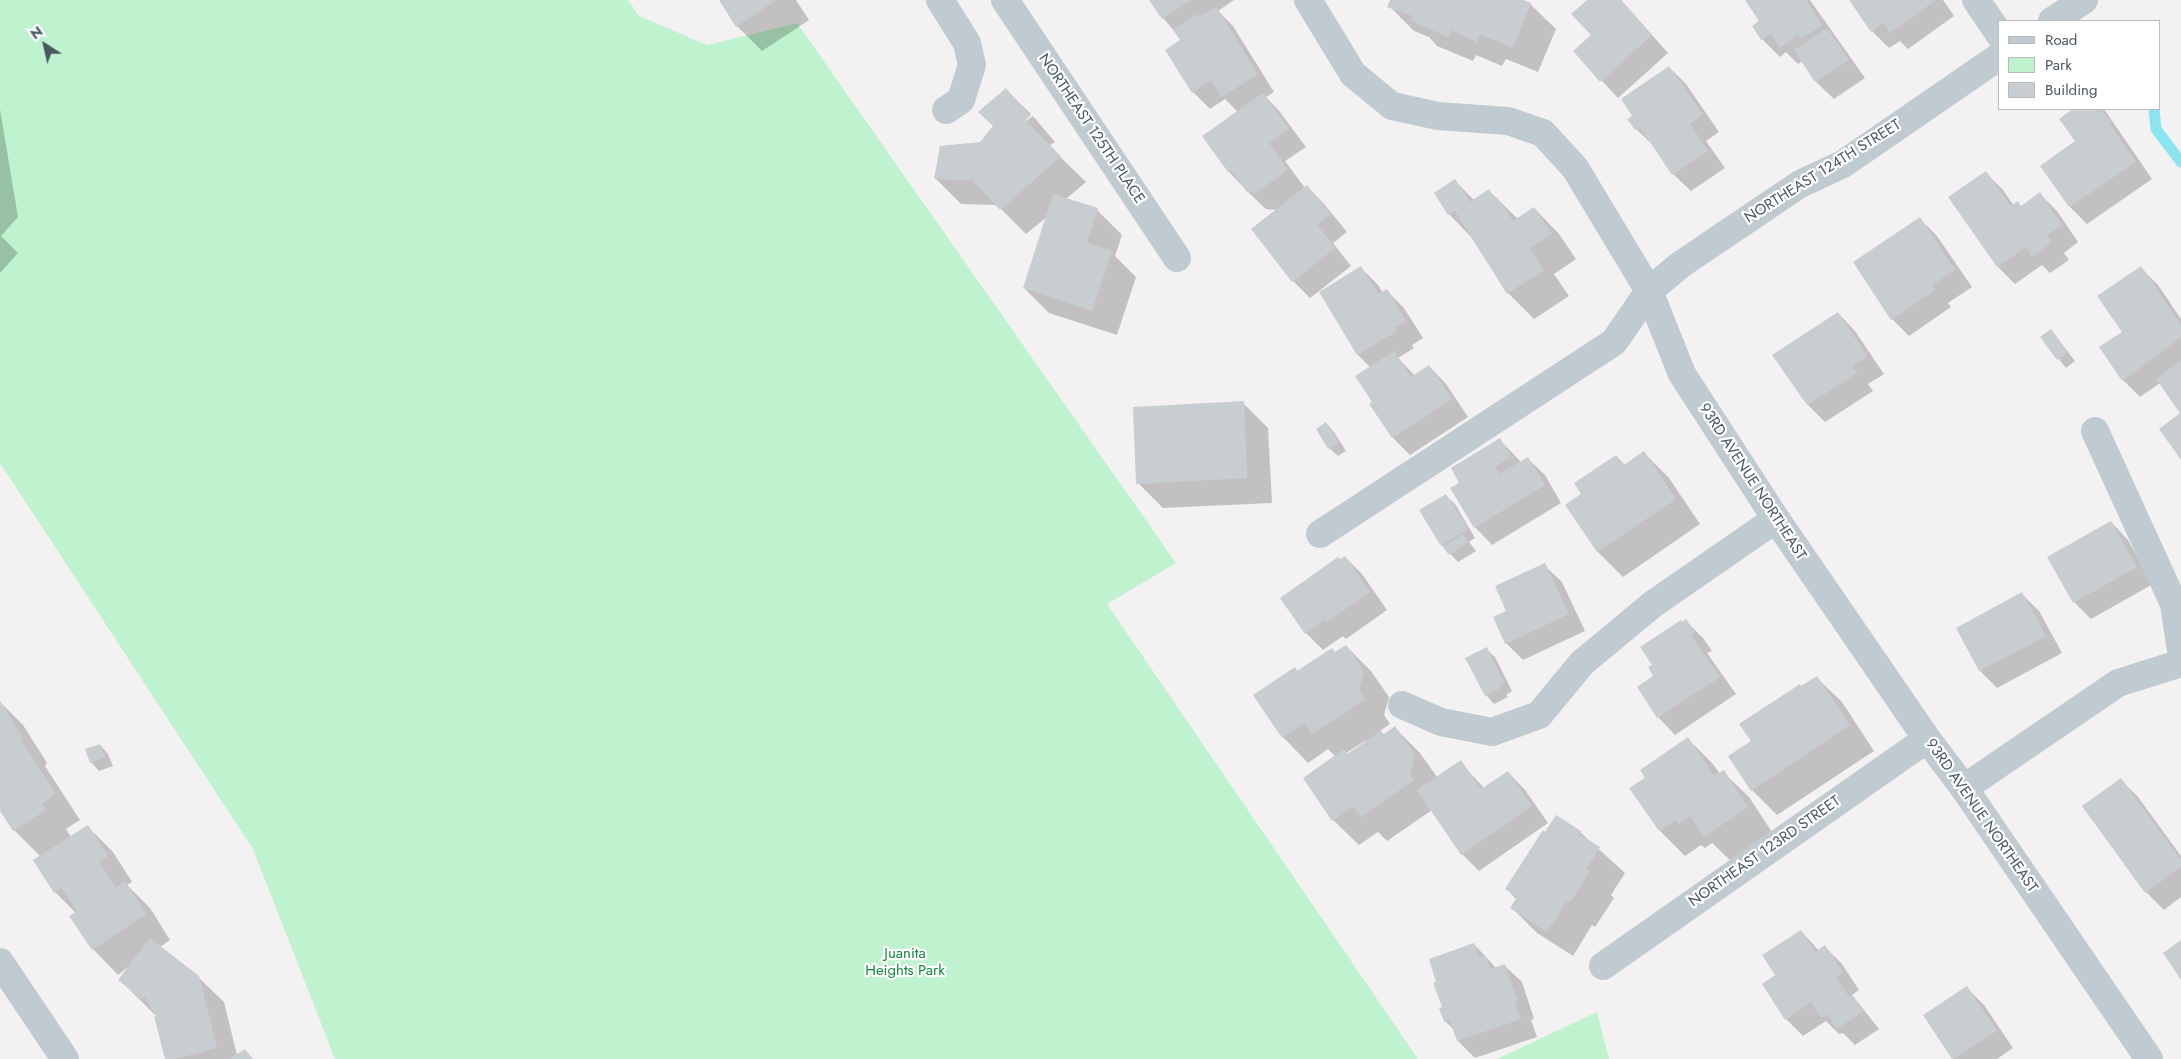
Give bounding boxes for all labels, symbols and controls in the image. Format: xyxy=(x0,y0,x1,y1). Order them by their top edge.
north arrow xyxy=(20,20,70,70)
legend xyxy=(1998,20,2161,110)
text: N xyxy=(26,21,47,44)
text: Road xyxy=(2045,29,2077,51)
street label: NORTHEAST 125TH PLACE xyxy=(1034,51,1148,207)
text: Park xyxy=(2045,54,2072,76)
text: Building xyxy=(2045,79,2097,101)
street label: NORTHEAST 124TH STREET xyxy=(1742,116,1904,228)
street label: 93RD AVENUE NORTHEAST xyxy=(1695,400,1809,564)
street label: 93RD AVENUE NORTHEAST xyxy=(1921,736,2041,896)
street label: NORTHEAST 123RD STREET xyxy=(1686,793,1844,911)
park label: Juanita Heights Park xyxy=(865,945,945,980)

